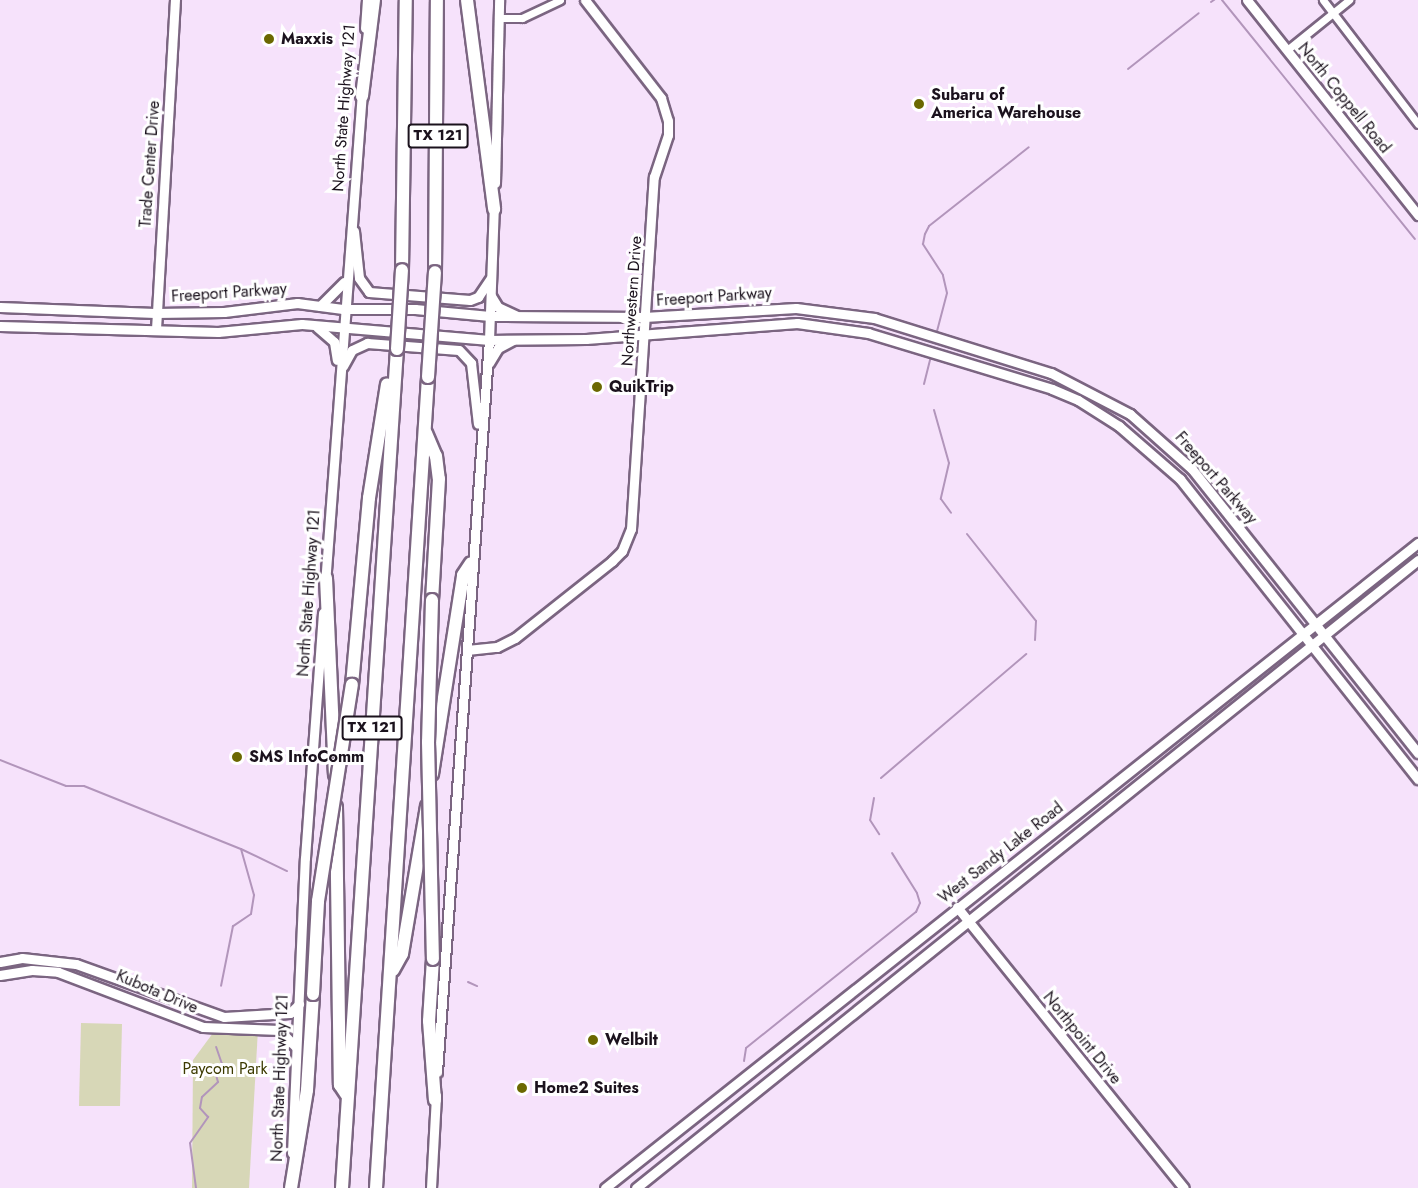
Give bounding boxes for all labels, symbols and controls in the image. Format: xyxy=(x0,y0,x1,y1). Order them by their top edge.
street label: North State Highway 121 xyxy=(329,24,359,192)
place label: Maxxis xyxy=(281,29,333,49)
marker: Maxxis xyxy=(262,32,276,46)
street label: North Coppell Road xyxy=(1294,39,1394,157)
place label: Subaru of America Warehouse xyxy=(931,85,1081,123)
marker: Subaru of America Warehouse xyxy=(912,97,926,111)
street label: Trade Center Drive xyxy=(136,100,164,228)
road number: TX 121 xyxy=(406,124,470,148)
street label: Northwestern Drive xyxy=(618,235,646,367)
street label: Freeport Parkway xyxy=(171,279,287,307)
street label: Freeport Parkway xyxy=(656,283,772,311)
place label: QuikTrip xyxy=(609,377,674,397)
marker: QuikTrip xyxy=(590,380,604,394)
street label: Freeport Parkway xyxy=(1171,428,1261,528)
street label: North State Highway 121 xyxy=(294,509,324,677)
road number: TX 121 xyxy=(340,716,404,740)
place label: SMS InfoComm xyxy=(249,747,364,767)
marker: SMS InfoComm xyxy=(230,750,244,764)
street label: West Sandy Lake Road xyxy=(935,798,1067,908)
street label: Kubota Drive xyxy=(113,966,201,1018)
street label: Northpoint Drive xyxy=(1039,988,1125,1088)
street label: North State Highway 121 xyxy=(267,994,293,1162)
place label: Welbilt xyxy=(605,1030,658,1050)
marker: Welbilt xyxy=(586,1033,600,1047)
park label: Paycom Park xyxy=(183,1059,267,1079)
place label: Home2 Suites xyxy=(534,1078,639,1098)
marker: Home2 Suites xyxy=(515,1081,529,1095)

